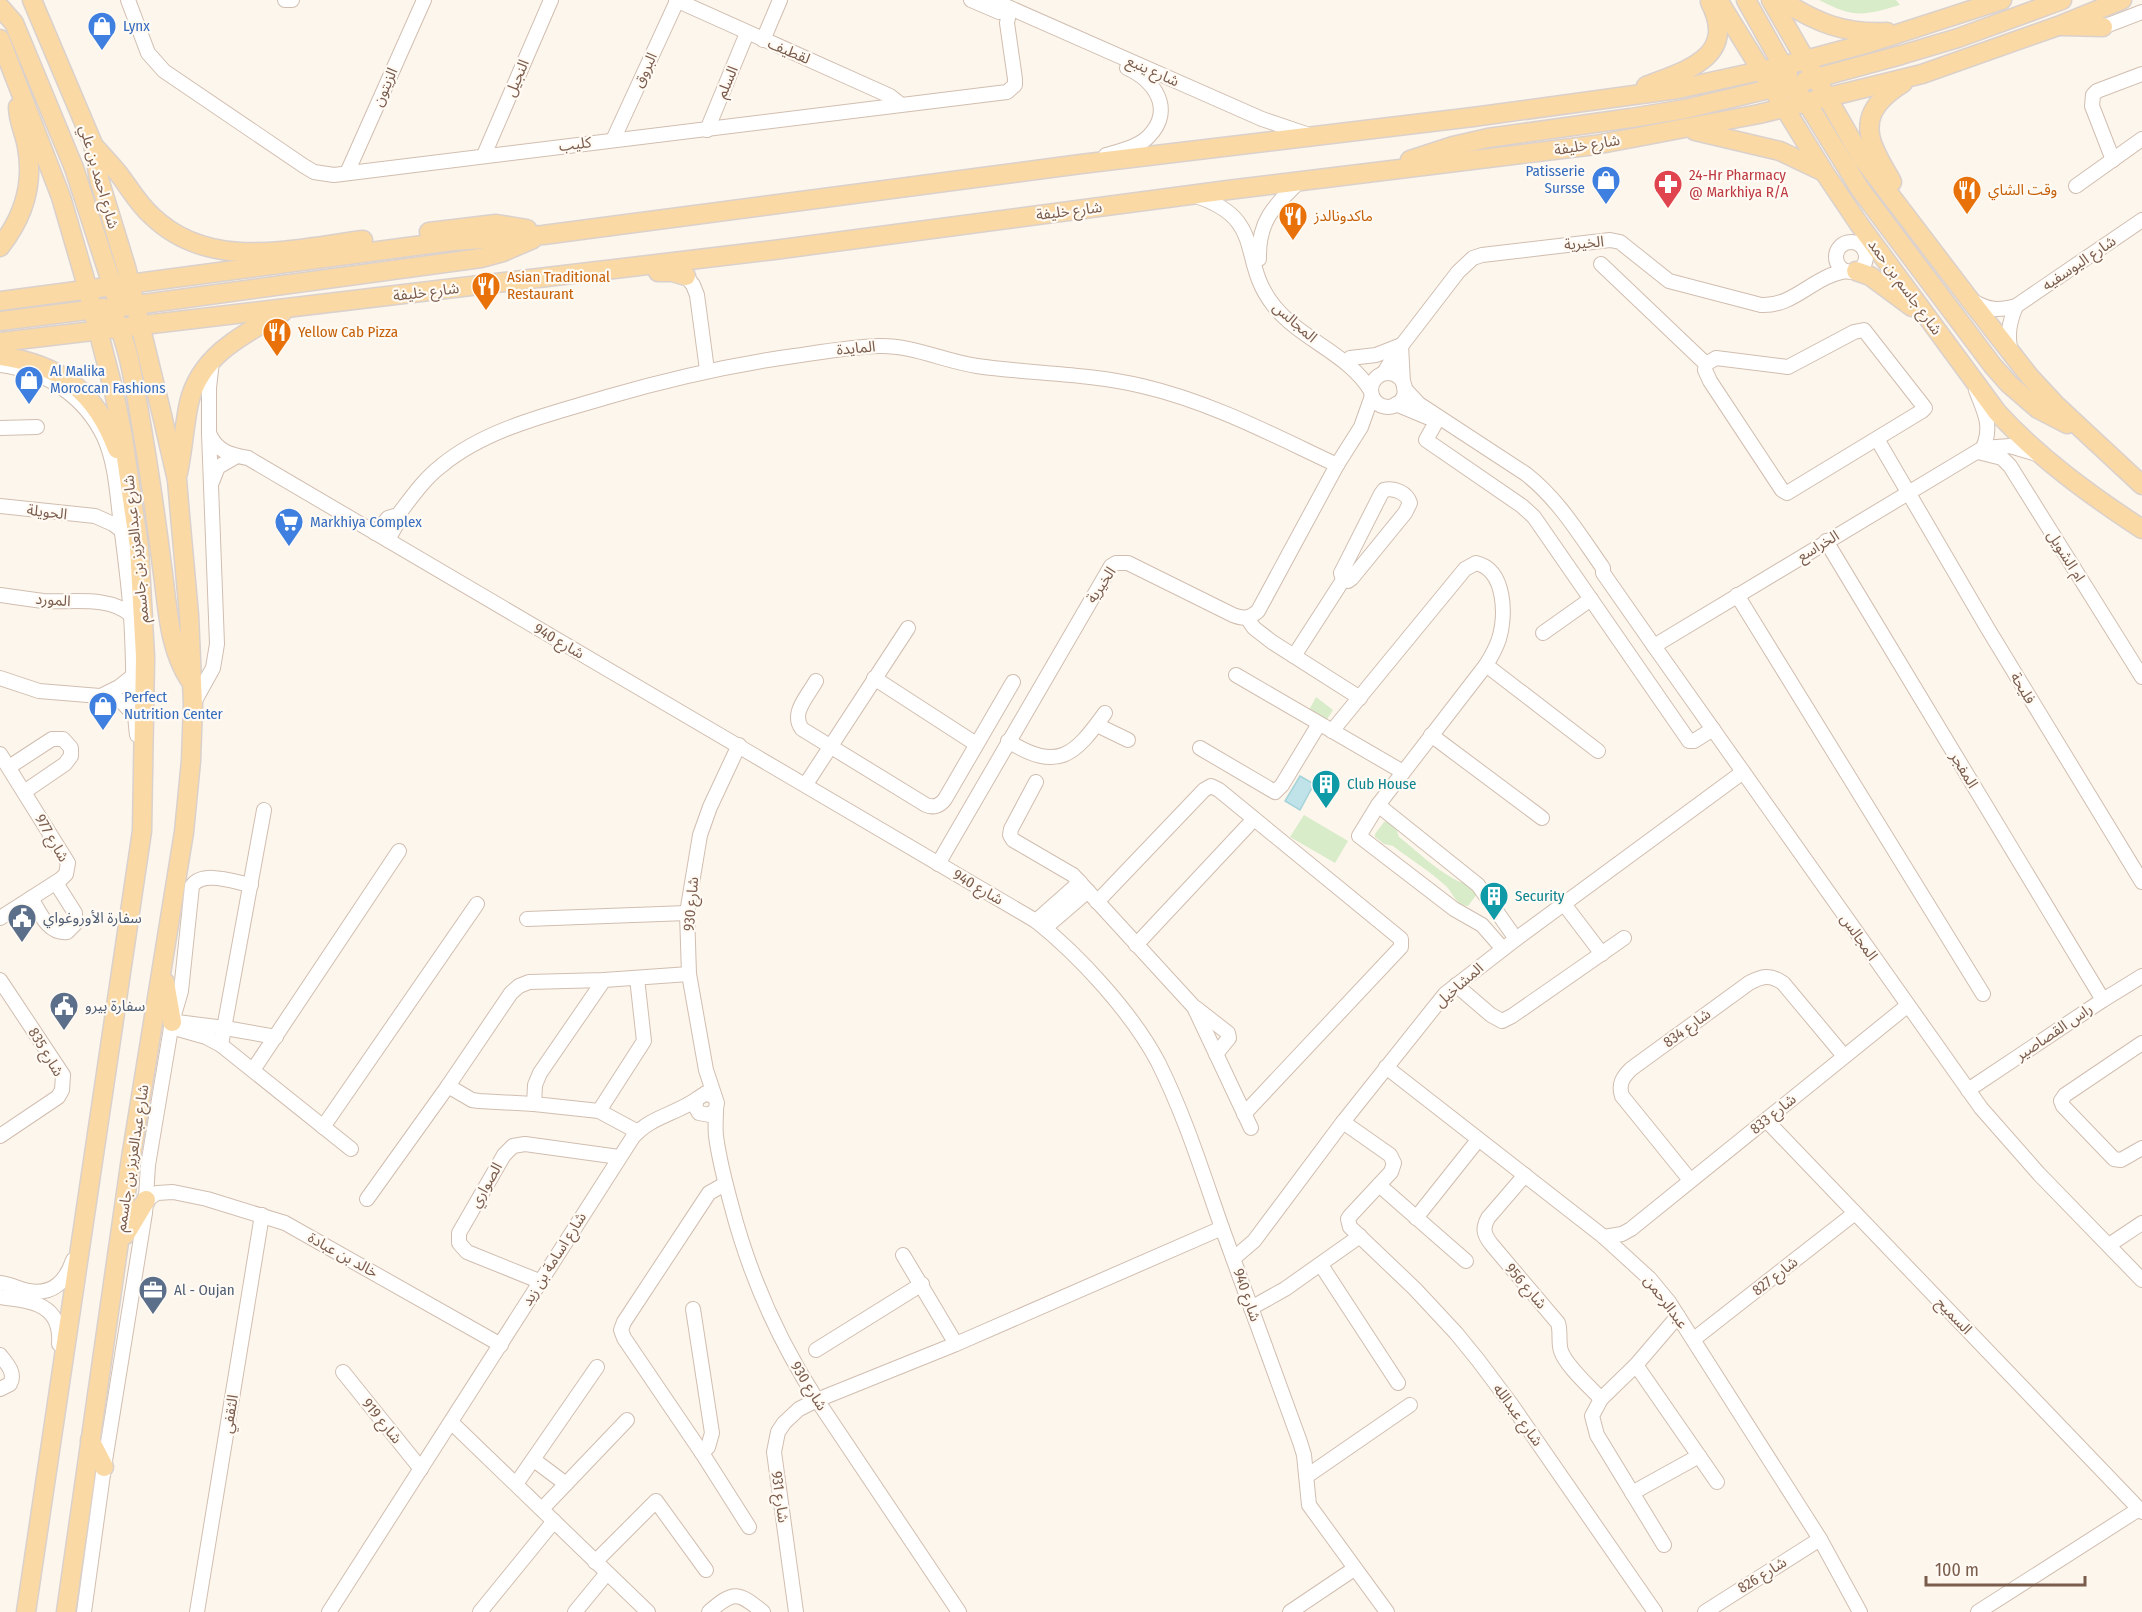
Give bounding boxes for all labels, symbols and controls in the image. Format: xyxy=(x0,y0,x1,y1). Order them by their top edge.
shop icon: Lynx xyxy=(86,10,118,52)
place label: Lynx xyxy=(123,17,150,35)
street label: لقطيف xyxy=(765,34,813,68)
street label: البروق xyxy=(629,49,661,91)
street label: شارع ينبع xyxy=(1123,51,1182,93)
street label: النجيل xyxy=(501,57,533,99)
street label: السلم xyxy=(712,63,744,102)
street label: الزيتون xyxy=(369,65,401,109)
street label: شارع احمد بن علي xyxy=(73,123,122,232)
street label: شارع خليفة xyxy=(1553,131,1622,162)
street label: كليب xyxy=(558,133,593,155)
place label: Patisserie Sursse xyxy=(1525,162,1585,197)
shop icon: Patisserie Sursse xyxy=(1590,164,1622,206)
place label: 24-Hr Pharmacy @ Markhiya R/A xyxy=(1689,166,1788,201)
pharmacy icon: 24-Hr Pharmacy @ Markhiya R/A xyxy=(1652,168,1684,210)
restaurant icon: وقت الشاي xyxy=(1951,174,1983,216)
place label: وقت الشاي xyxy=(1988,181,2057,201)
street label: شارع خليفة xyxy=(1035,198,1104,227)
restaurant icon: ماكدونالدز xyxy=(1277,200,1309,242)
place label: ماكدونالدز xyxy=(1313,207,1373,225)
street label: الخيرية xyxy=(1563,232,1605,254)
street label: شارع اليوسفيه xyxy=(2039,232,2121,297)
street label: شارع جاسم بن حمد xyxy=(1862,236,1946,340)
place label: Asian Traditional Restaurant xyxy=(507,268,610,303)
restaurant icon: Asian Traditional Restaurant xyxy=(470,270,502,312)
street label: شارع خليفة xyxy=(392,279,461,308)
street label: المجالس xyxy=(1269,298,1321,346)
restaurant icon: Yellow Cab Pizza xyxy=(261,316,293,358)
place label: Yellow Cab Pizza xyxy=(298,323,398,341)
street label: المايدة xyxy=(836,337,876,359)
place label: Al Malika Moroccan Fashions xyxy=(50,362,166,397)
shop icon: Al Malika Moroccan Fashions xyxy=(13,364,45,406)
street label: شارع عبدالعزيز بن جاسمم xyxy=(119,474,156,624)
street label: الحويلة xyxy=(26,501,68,523)
supermarket icon: Markhiya Complex xyxy=(273,506,305,548)
place label: Markhiya Complex xyxy=(310,513,422,531)
street label: الخراسع xyxy=(1794,526,1844,568)
street label: ام الشويل xyxy=(2042,527,2089,586)
street label: الخيرية xyxy=(1082,563,1120,607)
street label: المورد xyxy=(35,590,71,610)
street label: شارع 940 xyxy=(529,619,588,665)
street label: فليحة xyxy=(2007,669,2040,707)
place label: Perfect Nutrition Center xyxy=(124,688,224,723)
shop icon: Perfect Nutrition Center xyxy=(87,690,119,732)
street label: المفجر xyxy=(1946,748,1982,791)
building icon: Club House xyxy=(1310,768,1342,810)
place label: Club House xyxy=(1347,775,1416,793)
street label: شارع 977 xyxy=(29,811,73,867)
street label: شارع 940 xyxy=(948,865,1007,911)
street label: شارع 930 xyxy=(680,876,705,932)
building icon: Security xyxy=(1478,880,1510,922)
place label: Security xyxy=(1515,887,1565,905)
public building icon: سفارة الأوروغواي xyxy=(6,902,38,944)
place label: سفارة الأوروغواي xyxy=(43,909,142,929)
street label: المجالس xyxy=(1836,910,1882,964)
street label: المشاخيل xyxy=(1431,959,1487,1011)
public building icon: سفارة بيرو xyxy=(48,990,80,1032)
place label: سفارة بيرو xyxy=(85,997,146,1015)
street label: راس القصاصير xyxy=(2011,1000,2096,1065)
street label: شارع 834 xyxy=(1660,1005,1716,1054)
street label: شارع 835 xyxy=(22,1024,68,1081)
street label: شارع عبدالعزيز بن جاسمم xyxy=(111,1083,156,1233)
street label: شارع 833 xyxy=(1746,1090,1802,1140)
street label: الصواري xyxy=(466,1159,508,1212)
street label: شارع اسامة بن زيد xyxy=(518,1209,593,1311)
street label: خالد بن عبادة xyxy=(305,1228,381,1282)
street label: شارع 827 xyxy=(1749,1253,1803,1302)
street label: شارع 956 xyxy=(1499,1260,1551,1315)
street label: شارع 940 xyxy=(1227,1266,1265,1325)
street label: عبدالرحمن xyxy=(1640,1272,1692,1333)
office icon: Al - Oujan xyxy=(137,1274,169,1316)
place label: Al - Oujan xyxy=(174,1281,235,1299)
street label: السميح xyxy=(1930,1294,1976,1340)
street label: شارع 930 xyxy=(784,1358,831,1416)
street label: شارع عبدالله xyxy=(1487,1380,1547,1452)
street label: الثقفي xyxy=(218,1393,244,1435)
street label: شارع 919 xyxy=(356,1395,406,1449)
street label: شارع 931 xyxy=(764,1470,793,1525)
scale bar xyxy=(1926,1549,2085,1587)
street label: شارع 826 xyxy=(1734,1553,1792,1600)
text: 100 m xyxy=(1935,1559,1979,1581)

